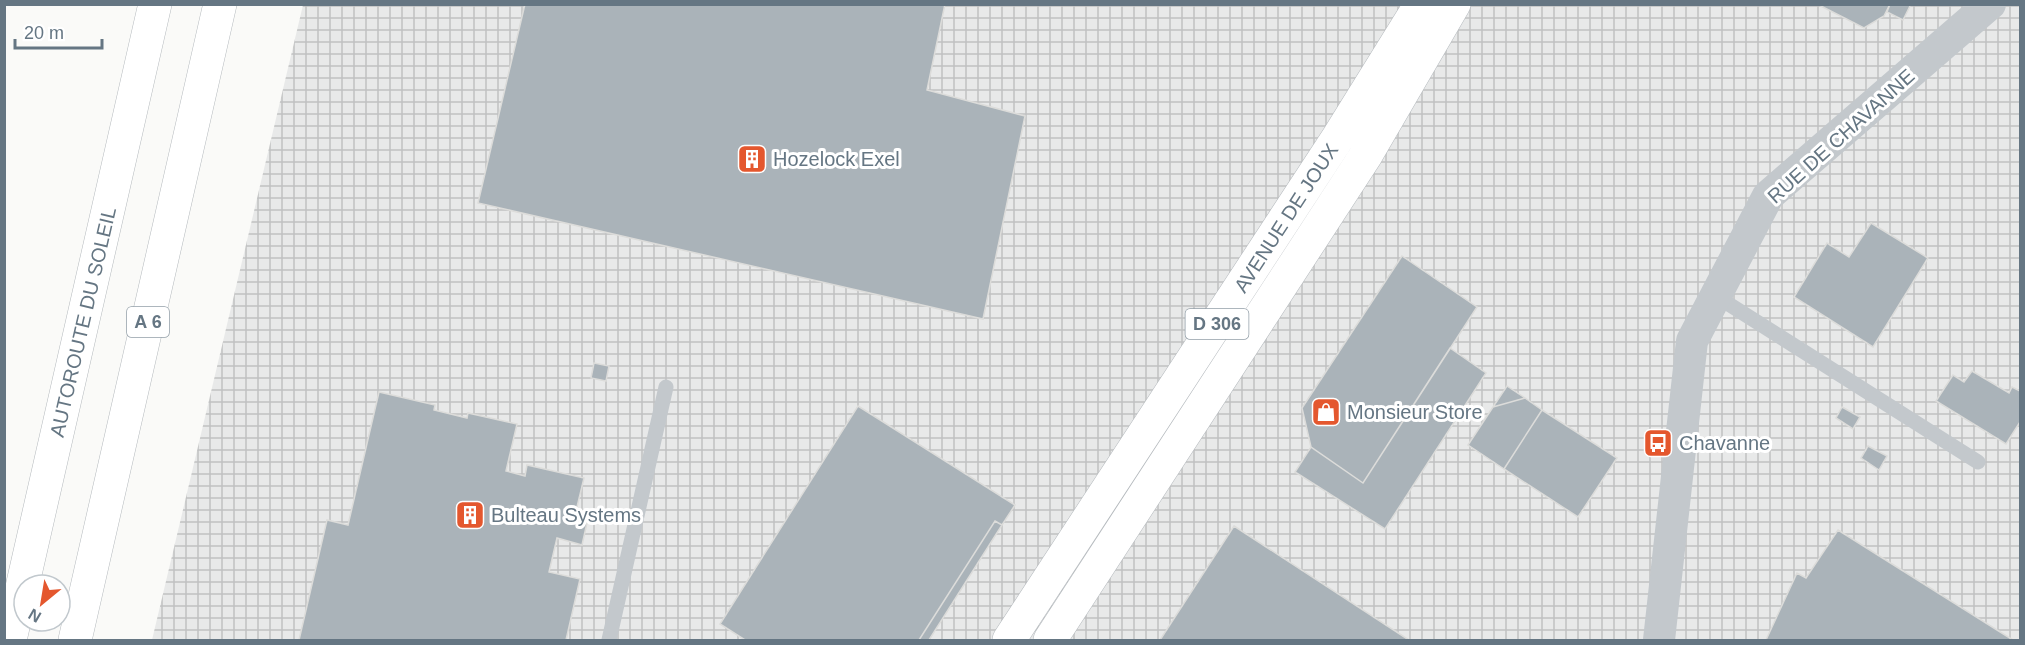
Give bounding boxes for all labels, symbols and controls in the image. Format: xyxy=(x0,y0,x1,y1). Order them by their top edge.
scale bar xyxy=(15,12,102,50)
text: 20 m xyxy=(24,23,64,43)
street label: RUE DE CHAVANNE xyxy=(1763,64,1919,208)
street label: AVENUE DE JOUX xyxy=(1230,139,1342,297)
building icon: Hozelock Exel xyxy=(736,143,768,175)
place label: Hozelock Exel xyxy=(773,148,900,170)
street label: AUTOROUTE DU SOLEIL xyxy=(46,205,120,439)
road number: A 6 xyxy=(127,307,169,337)
road number: D 306 xyxy=(1186,309,1248,339)
shop icon: Monsieur Store xyxy=(1310,396,1342,428)
place label: Monsieur Store xyxy=(1347,401,1483,423)
bus stop icon: Chavanne xyxy=(1642,427,1674,459)
place label: Chavanne xyxy=(1679,432,1770,454)
building icon: Bulteau Systems xyxy=(454,499,486,531)
place label: Bulteau Systems xyxy=(491,504,641,526)
north arrow xyxy=(12,573,72,633)
text: N xyxy=(25,605,44,626)

